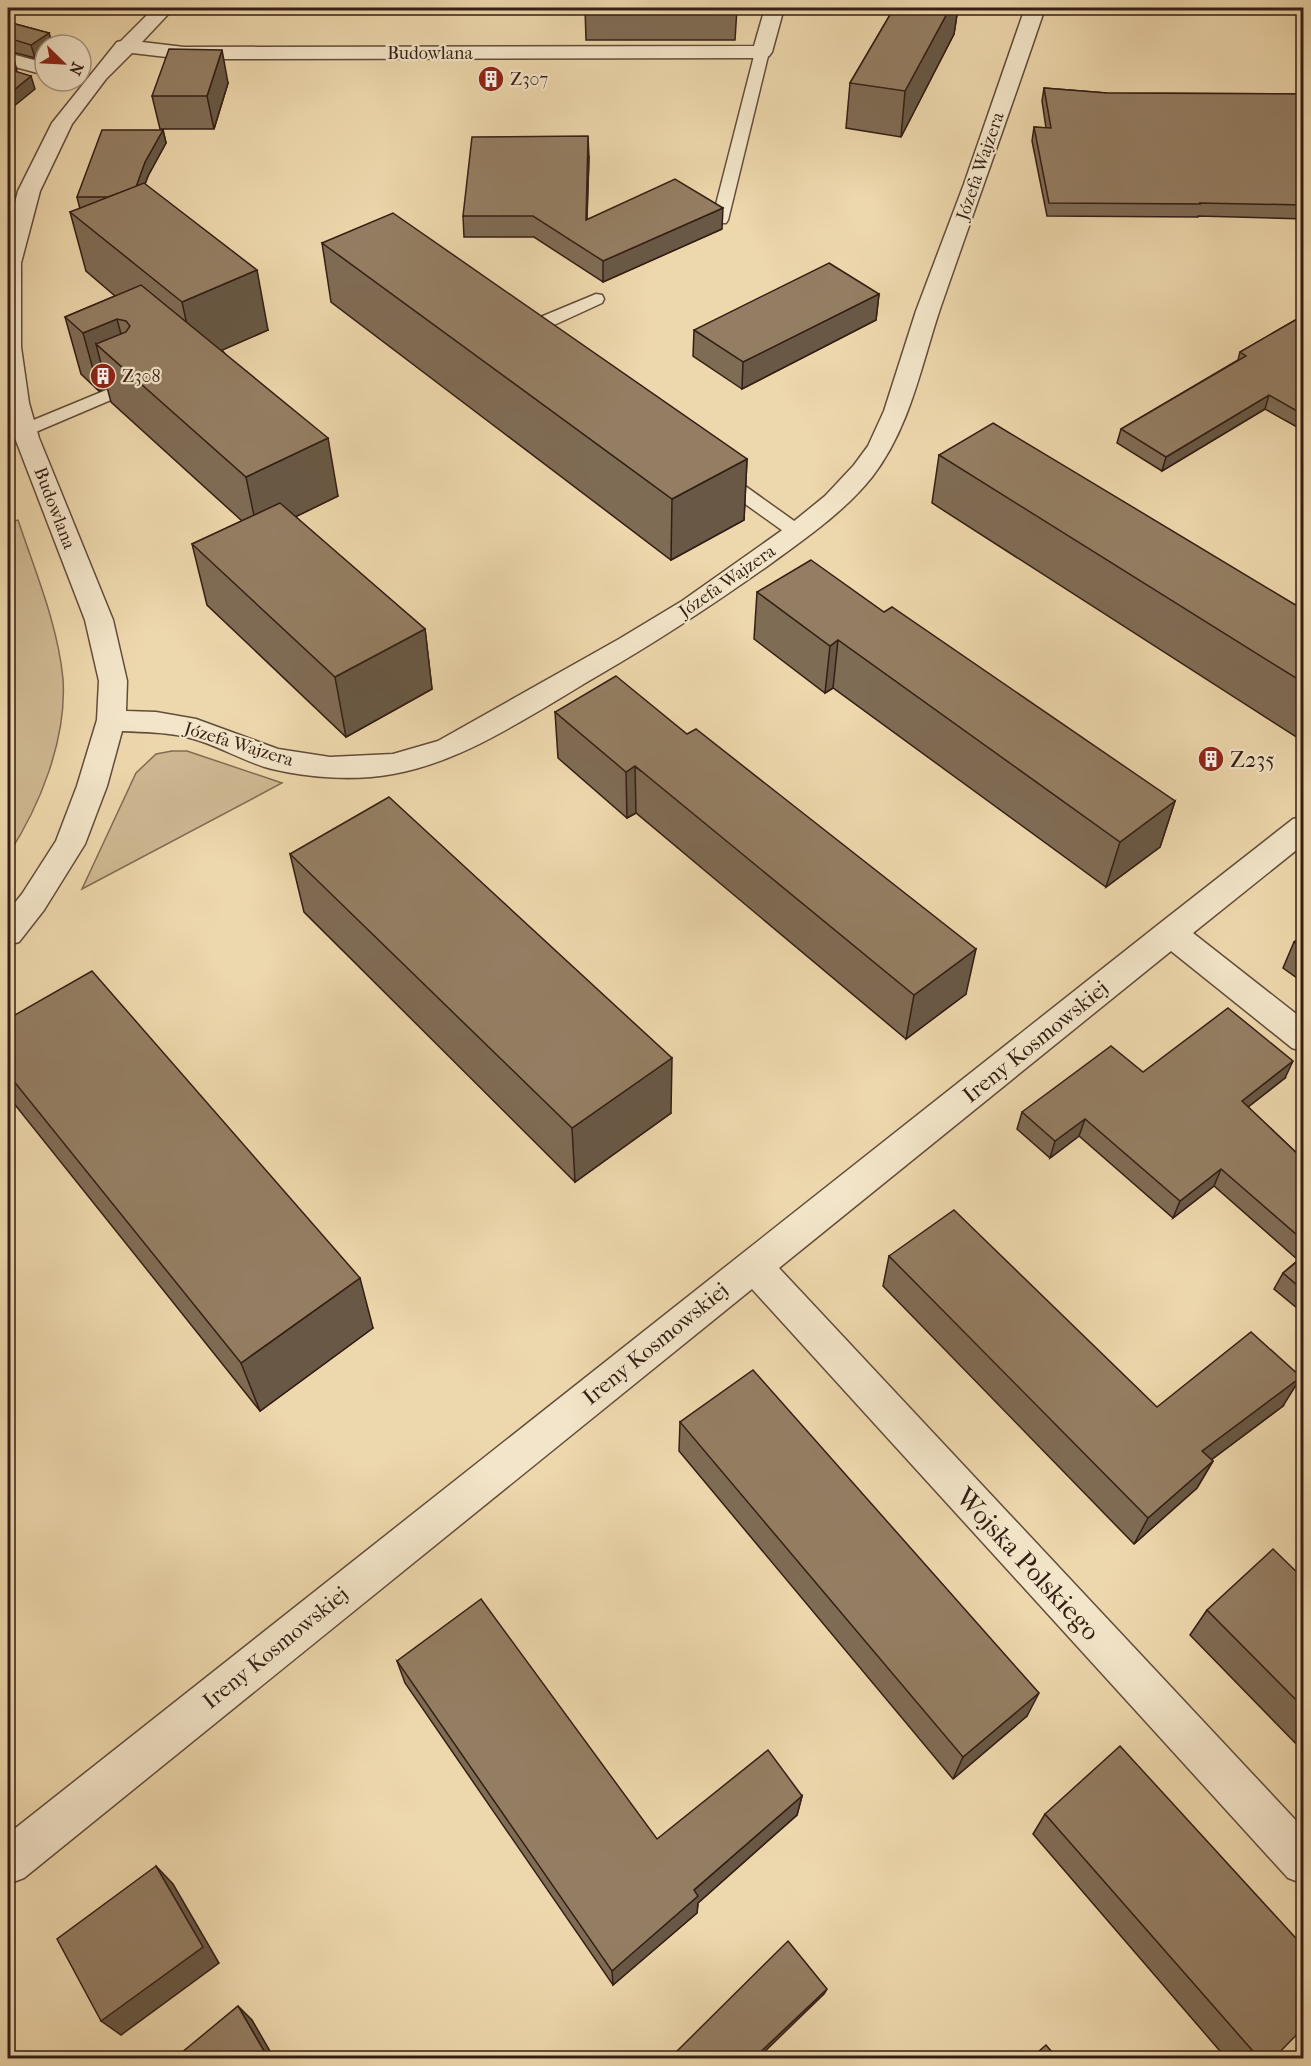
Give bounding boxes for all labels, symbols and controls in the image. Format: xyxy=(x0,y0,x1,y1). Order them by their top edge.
north arrow xyxy=(33,33,93,93)
street label: Budowlana xyxy=(387,43,474,64)
text: N xyxy=(65,59,87,79)
building icon: Z307 xyxy=(476,64,506,94)
place label: Z307 xyxy=(510,69,548,90)
street label: Józefa Wajzera xyxy=(952,109,1009,225)
building icon: Z308 xyxy=(88,361,118,391)
place label: Z308 xyxy=(122,366,161,387)
street label: Budowlana xyxy=(29,464,80,553)
street label: Józefa Wajzera xyxy=(673,540,780,623)
street label: Józefa Wajzera xyxy=(180,717,296,771)
building icon: Z235 xyxy=(1196,744,1226,774)
place label: Z235 xyxy=(1230,747,1275,773)
street label: Ireny Kosmowskiej xyxy=(958,975,1114,1108)
street label: Ireny Kosmowskiej xyxy=(578,1277,734,1410)
street label: Wojska Polskiego xyxy=(948,1480,1107,1647)
street label: Ireny Kosmowskiej xyxy=(198,1581,354,1714)

